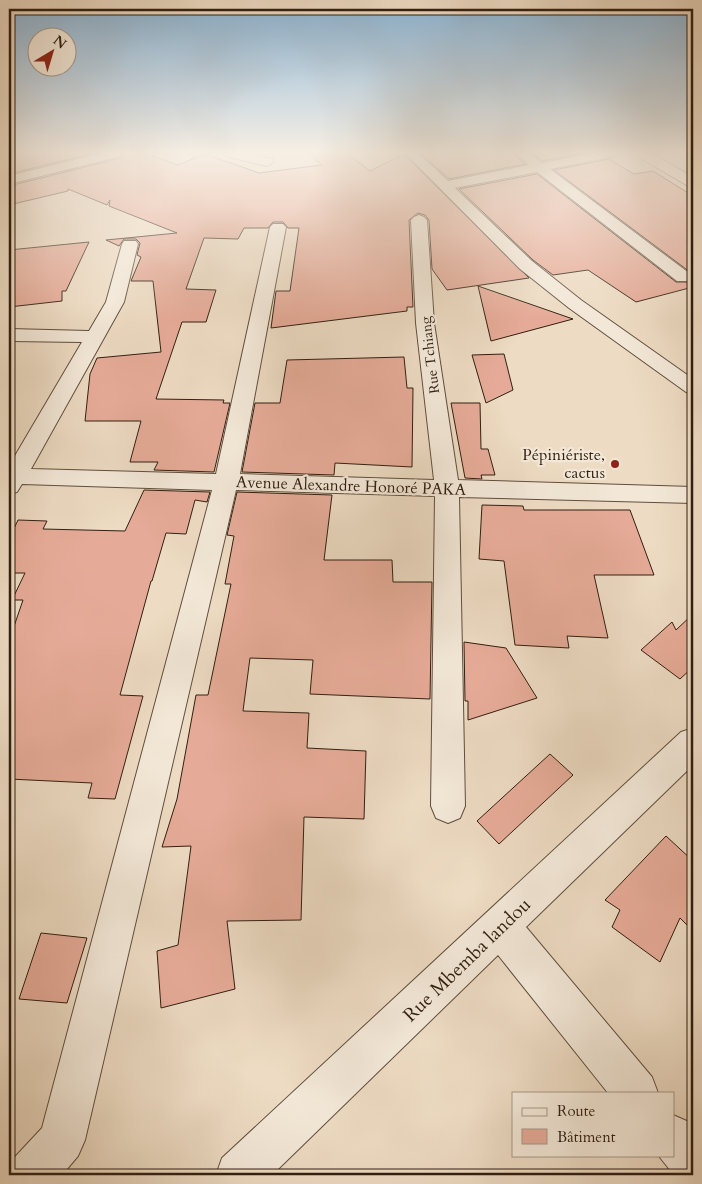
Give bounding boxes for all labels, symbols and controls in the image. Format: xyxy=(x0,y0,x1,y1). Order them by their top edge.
north arrow xyxy=(28,28,78,78)
text: N xyxy=(49,31,70,53)
street label: Rue Tchiang xyxy=(416,315,444,395)
place label: Pépiniériste, cactus xyxy=(522,444,605,484)
marker: Pépiniériste, cactus xyxy=(609,458,621,470)
street label: Avenue Alexandre Honoré PAKA xyxy=(236,471,467,501)
street label: Rue Mbemba landou xyxy=(397,892,537,1028)
legend xyxy=(512,1092,674,1156)
text: Route xyxy=(557,1101,595,1121)
text: Bâtiment xyxy=(557,1127,616,1147)

